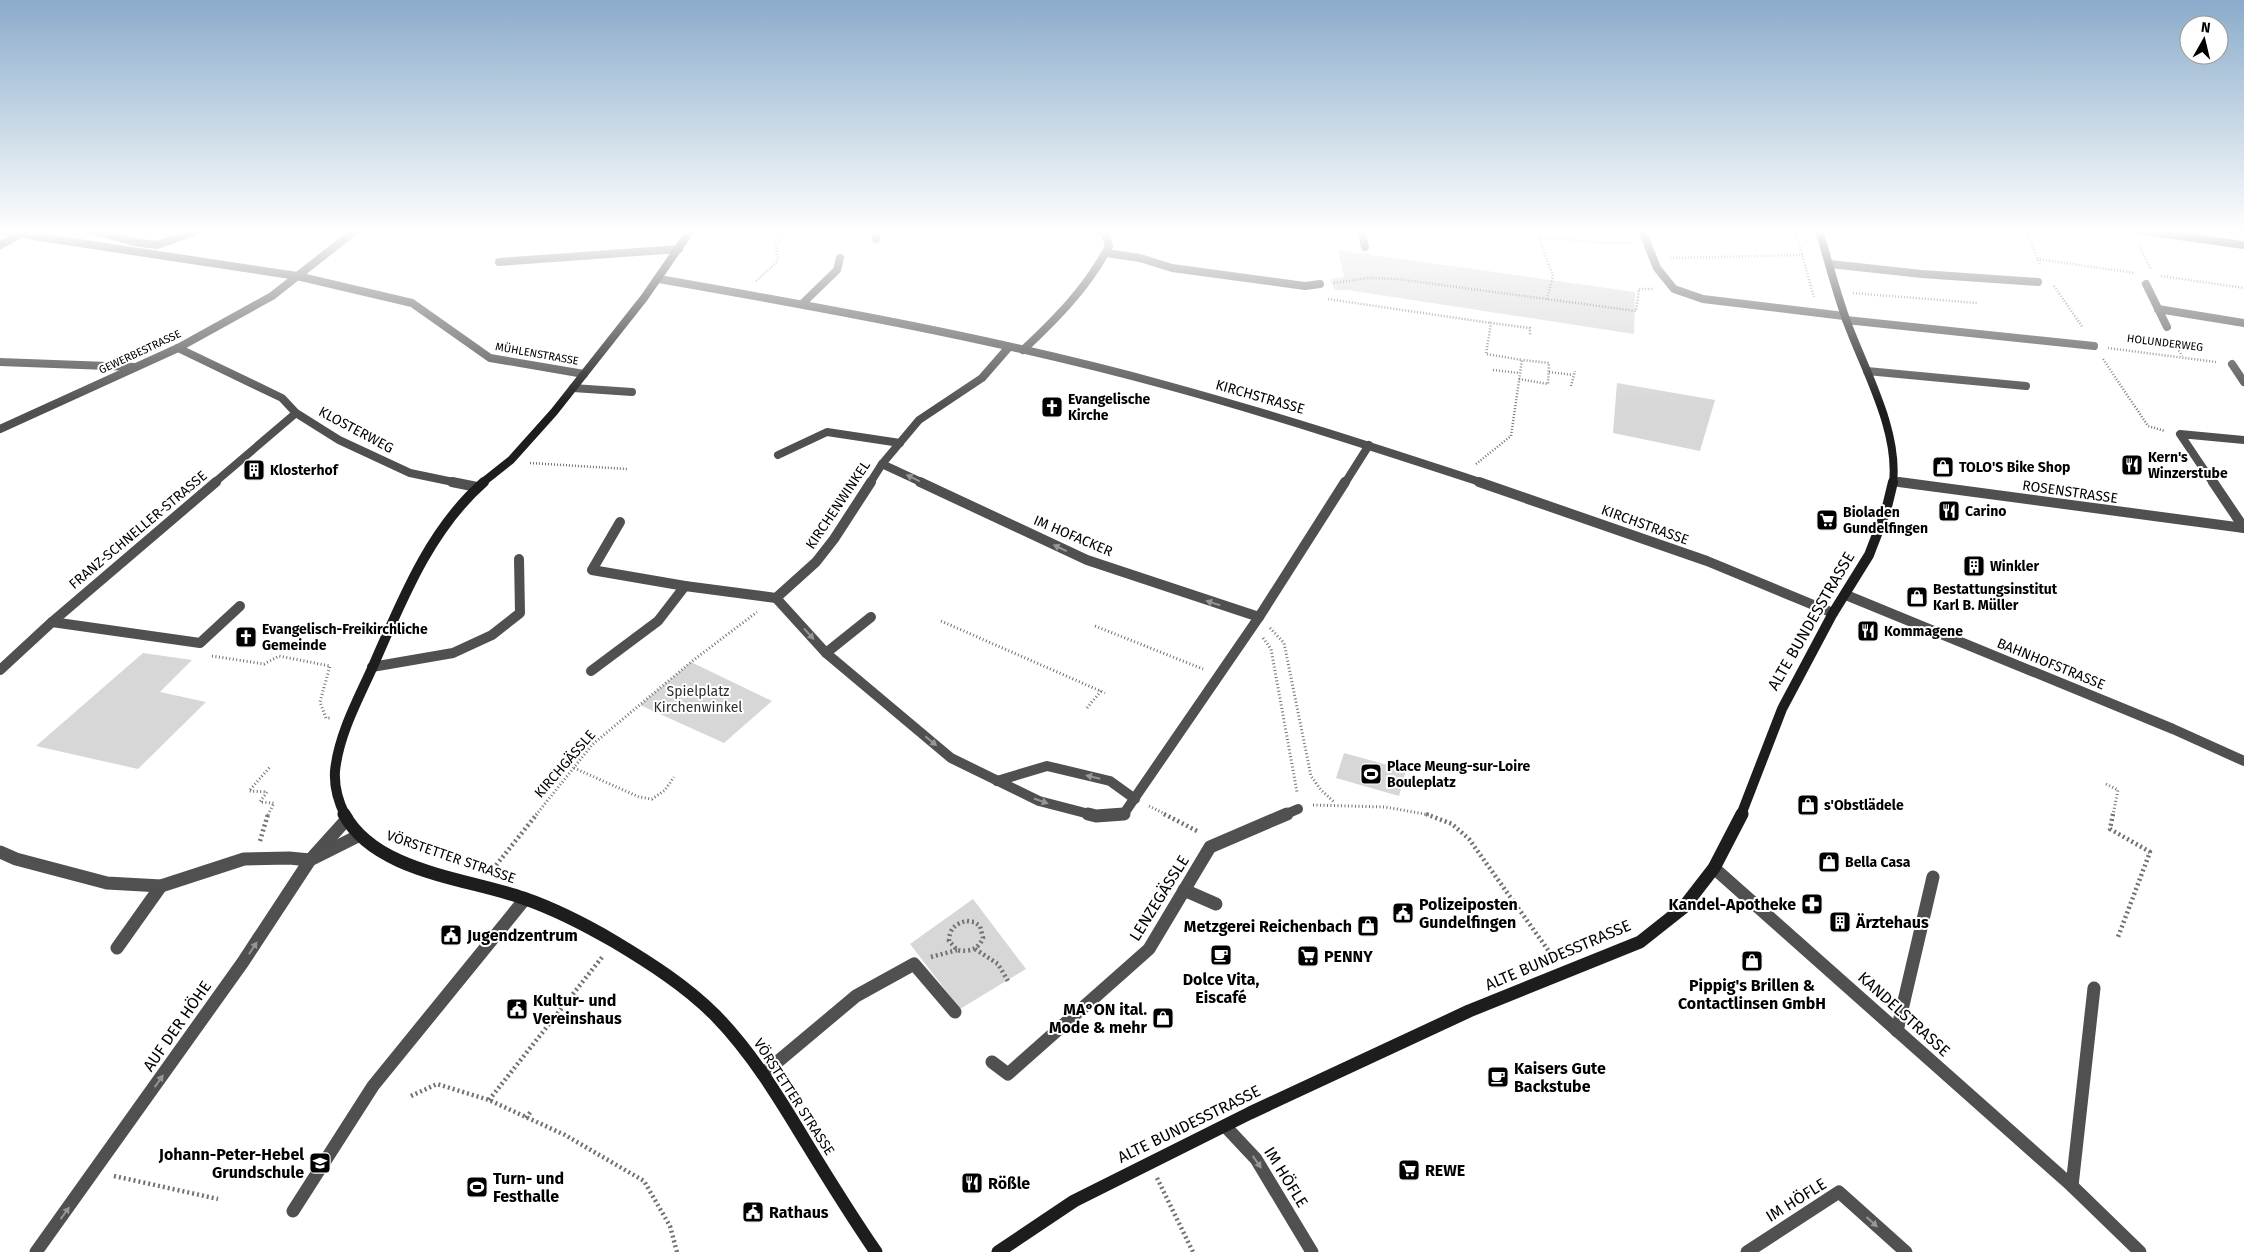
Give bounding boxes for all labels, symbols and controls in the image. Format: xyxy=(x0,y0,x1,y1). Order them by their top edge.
north arrow xyxy=(2179,15,2229,65)
text: N xyxy=(2200,19,2212,37)
street label: GEWERBESTRASSE xyxy=(97,327,183,377)
street label: HOLUNDERWEG xyxy=(2126,332,2204,354)
street label: MÜHLENSTRASSE xyxy=(494,339,580,368)
street label: KIRCHSTRASSE xyxy=(1214,376,1306,418)
place label: Evangelische Kirche xyxy=(1068,391,1150,424)
church icon: Evangelische Kirche xyxy=(1040,395,1064,419)
street label: KLOSTERWEG xyxy=(316,403,396,457)
place label: Kern's Winzerstube xyxy=(2148,449,2228,482)
restaurant icon: Kern's Winzerstube xyxy=(2120,453,2144,477)
shop icon: TOLO'S Bike Shop xyxy=(1931,455,1955,479)
street label: KIRCHENWINKEL xyxy=(802,457,874,552)
building icon: Klosterhof xyxy=(242,458,266,482)
place label: TOLO'S Bike Shop xyxy=(1959,459,2070,476)
place label: Klosterhof xyxy=(270,462,340,479)
street label: FRANZ-SCHNELLER-STRASSE xyxy=(66,467,210,593)
one-way arrow xyxy=(906,474,920,482)
street label: ROSENSTRASSE xyxy=(2021,477,2119,507)
restaurant icon: Carino xyxy=(1937,499,1961,523)
street label: KIRCHSTRASSE xyxy=(1599,501,1691,549)
place label: Carino xyxy=(1965,503,2006,520)
place label: Bioladen Gundelfingen xyxy=(1843,504,1928,537)
supermarket icon: Bioladen Gundelfingen xyxy=(1815,508,1839,532)
street label: IM HOFACKER xyxy=(1031,512,1115,560)
one-way arrow xyxy=(1053,543,1067,551)
street label: ALTE BUNDESSTRASSE xyxy=(1764,548,1858,694)
building icon: Winkler xyxy=(1962,554,1986,578)
place label: Winkler xyxy=(1990,558,2039,575)
place label: Bestattungsinstitut Karl B. Müller xyxy=(1933,581,2058,614)
shop icon: Bestattungsinstitut Karl B. Müller xyxy=(1905,585,1929,609)
one-way arrow xyxy=(1205,598,1220,606)
restaurant icon: Kommagene xyxy=(1856,619,1880,643)
place label: Evangelisch-Freikirchliche Gemeinde xyxy=(262,621,428,654)
place label: Kommagene xyxy=(1884,623,1963,640)
church icon: Evangelisch-Freikirchliche Gemeinde xyxy=(234,625,258,649)
one-way arrow xyxy=(803,628,815,640)
street label: BAHNHOFSTRASSE xyxy=(1995,635,2107,693)
park label: Spielplatz Kirchenwinkel xyxy=(654,683,742,716)
street label: KIRCHGÄSSLE xyxy=(531,727,599,801)
one-way arrow xyxy=(924,736,937,747)
place label: Place Meung-sur-Loire Bouleplatz xyxy=(1387,758,1530,791)
sports icon: Place Meung-sur-Loire Bouleplatz xyxy=(1359,762,1383,786)
one-way arrow xyxy=(1086,773,1101,781)
shop icon: s'Obstlädele xyxy=(1796,793,1820,817)
one-way arrow xyxy=(1034,797,1049,805)
place label: s'Obstlädele xyxy=(1824,797,1904,814)
street label: VÖRSTETTER STRASSE xyxy=(384,826,518,887)
shop icon: Bella Casa xyxy=(1817,850,1841,874)
street label: LENZEGÄSSLE xyxy=(1125,852,1193,944)
place label: Bella Casa xyxy=(1845,854,1911,871)
pharmacy icon: Kandel-Apotheke xyxy=(1800,892,1824,916)
place label: Polizeiposten Gundelfingen xyxy=(1419,895,1518,932)
place label: Kandel-Apotheke xyxy=(1669,895,1796,914)
public building icon: Polizeiposten Gundelfingen xyxy=(1391,901,1415,925)
building icon: Ärztehaus xyxy=(1828,910,1852,934)
place label: Ärztehaus xyxy=(1855,913,1929,932)
shop icon: Metzgerei Reichenbach xyxy=(1356,914,1380,938)
street label: ALTE BUNDESSTRASSE xyxy=(1482,916,1634,994)
place label: Metzgerei Reichenbach xyxy=(1184,917,1352,936)
public building icon: Jugendzentrum xyxy=(439,923,463,947)
place label: Jugendzentrum xyxy=(466,926,578,945)
one-way arrow xyxy=(248,941,257,954)
cafe icon: Dolce Vita, Eiscafé xyxy=(1209,943,1233,967)
supermarket icon: PENNY xyxy=(1296,944,1320,968)
place label: PENNY xyxy=(1324,947,1373,966)
shop icon: Pippig's Brillen & Contactlinsen GmbH xyxy=(1740,949,1764,973)
street label: KANDELSTRASSE xyxy=(1854,968,1954,1060)
place label: Dolce Vita, Eiscafé xyxy=(1183,970,1259,1007)
place label: Pippig's Brillen & Contactlinsen GmbH xyxy=(1678,976,1826,1013)
street label: AUF DER HÖHE xyxy=(139,977,215,1075)
place label: Kultur- und Vereinshaus xyxy=(532,991,622,1028)
public building icon: Kultur- und Vereinshaus xyxy=(505,997,529,1021)
place label: MA°ON ital. Mode & mehr xyxy=(1049,1000,1148,1037)
shop icon: MA°ON ital. Mode & mehr xyxy=(1151,1006,1175,1030)
street label: VÖRSTETTER STRASSE xyxy=(750,1035,839,1158)
place label: Kaisers Gute Backstube xyxy=(1514,1059,1606,1096)
cafe icon: Kaisers Gute Backstube xyxy=(1486,1065,1510,1089)
one-way arrow xyxy=(154,1074,164,1087)
street label: ALTE BUNDESSTRASSE xyxy=(1114,1081,1264,1167)
street label: IM HÖFLE xyxy=(1260,1143,1312,1211)
place label: Johann-Peter-Hebel Grundschule xyxy=(158,1145,304,1182)
school or university icon: Johann-Peter-Hebel Grundschule xyxy=(308,1151,332,1175)
one-way arrow xyxy=(1252,1155,1262,1169)
supermarket icon: REWE xyxy=(1397,1158,1421,1182)
place label: REWE xyxy=(1425,1161,1465,1180)
place label: Turn- und Festhalle xyxy=(493,1169,564,1206)
restaurant icon: Rößle xyxy=(960,1171,984,1195)
place label: Rößle xyxy=(988,1174,1030,1193)
street label: IM HÖFLE xyxy=(1762,1174,1830,1226)
sports icon: Turn- und Festhalle xyxy=(465,1175,489,1199)
public building icon: Rathaus xyxy=(741,1200,765,1224)
place label: Rathaus xyxy=(769,1203,829,1222)
one-way arrow xyxy=(59,1207,70,1220)
one-way arrow xyxy=(1866,1216,1878,1228)

